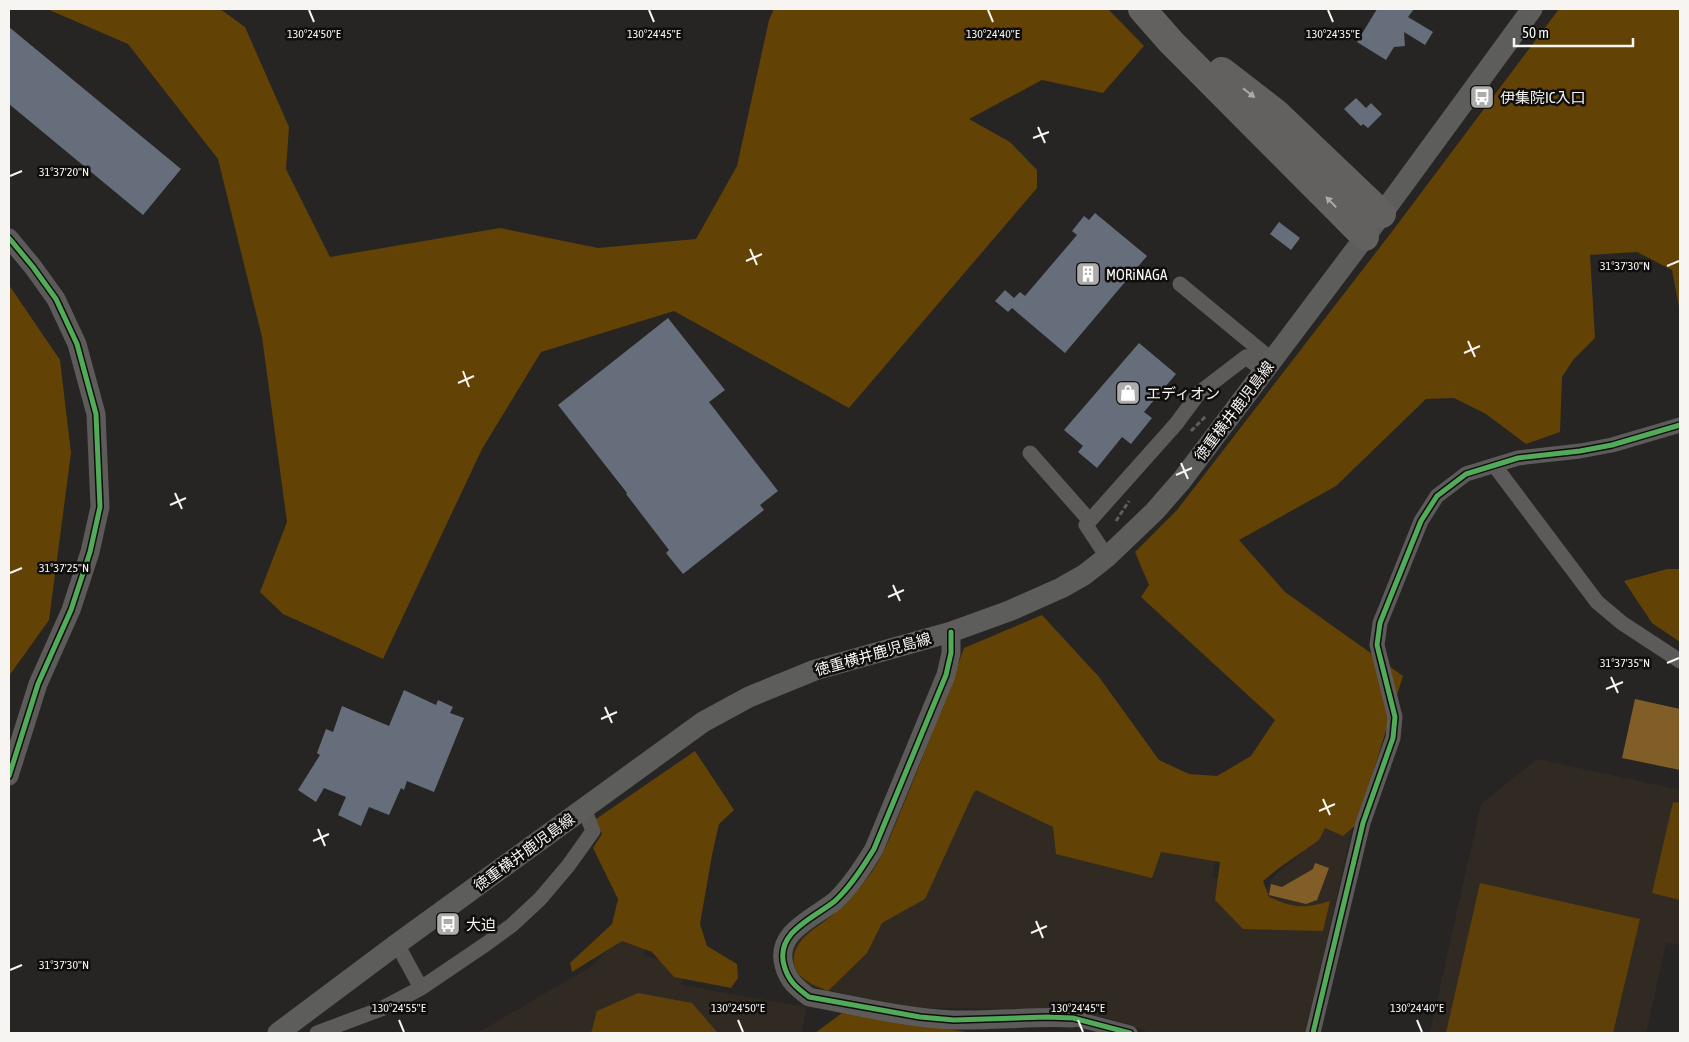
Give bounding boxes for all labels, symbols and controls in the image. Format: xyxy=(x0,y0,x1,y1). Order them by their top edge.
scale bar xyxy=(1514,15,1633,47)
text: 50 m xyxy=(1522,24,1549,41)
text: 130°24'50"E xyxy=(287,27,341,41)
text: 130°24'45"E xyxy=(627,27,681,41)
text: 130°24'40"E xyxy=(966,27,1020,41)
text: 130°24'35"E xyxy=(1306,27,1360,41)
bus stop icon: 伊集院IC入口 xyxy=(1469,84,1495,110)
one-way arrow xyxy=(1242,87,1255,98)
place label: 伊集院IC入口 xyxy=(1500,89,1586,106)
text: 31°37'20"N xyxy=(39,165,89,179)
one-way arrow xyxy=(1325,196,1337,208)
text: 31°37'30"N xyxy=(1600,259,1650,273)
building icon: MORiNAGA xyxy=(1075,261,1101,287)
place label: MORiNAGA xyxy=(1106,266,1168,283)
street label: 徳重横井鹿児島線 xyxy=(1191,358,1277,464)
shop icon: エディオン xyxy=(1115,380,1141,406)
place label: エディオン xyxy=(1146,385,1220,402)
text: 31°37'25"N xyxy=(39,561,89,575)
street label: 徳重横井鹿児島線 xyxy=(813,629,933,679)
text: 31°37'35"N xyxy=(1600,656,1650,670)
street label: 徳重横井鹿児島線 xyxy=(470,810,578,894)
bus stop icon: 大迫 xyxy=(435,911,461,937)
place label: 大迫 xyxy=(466,916,496,933)
text: 31°37'30"N xyxy=(39,958,89,972)
text: 130°24'55"E xyxy=(372,1001,426,1015)
text: 130°24'50"E xyxy=(711,1001,765,1015)
text: 130°24'45"E xyxy=(1051,1001,1105,1015)
text: 130°24'40"E xyxy=(1390,1001,1444,1015)

